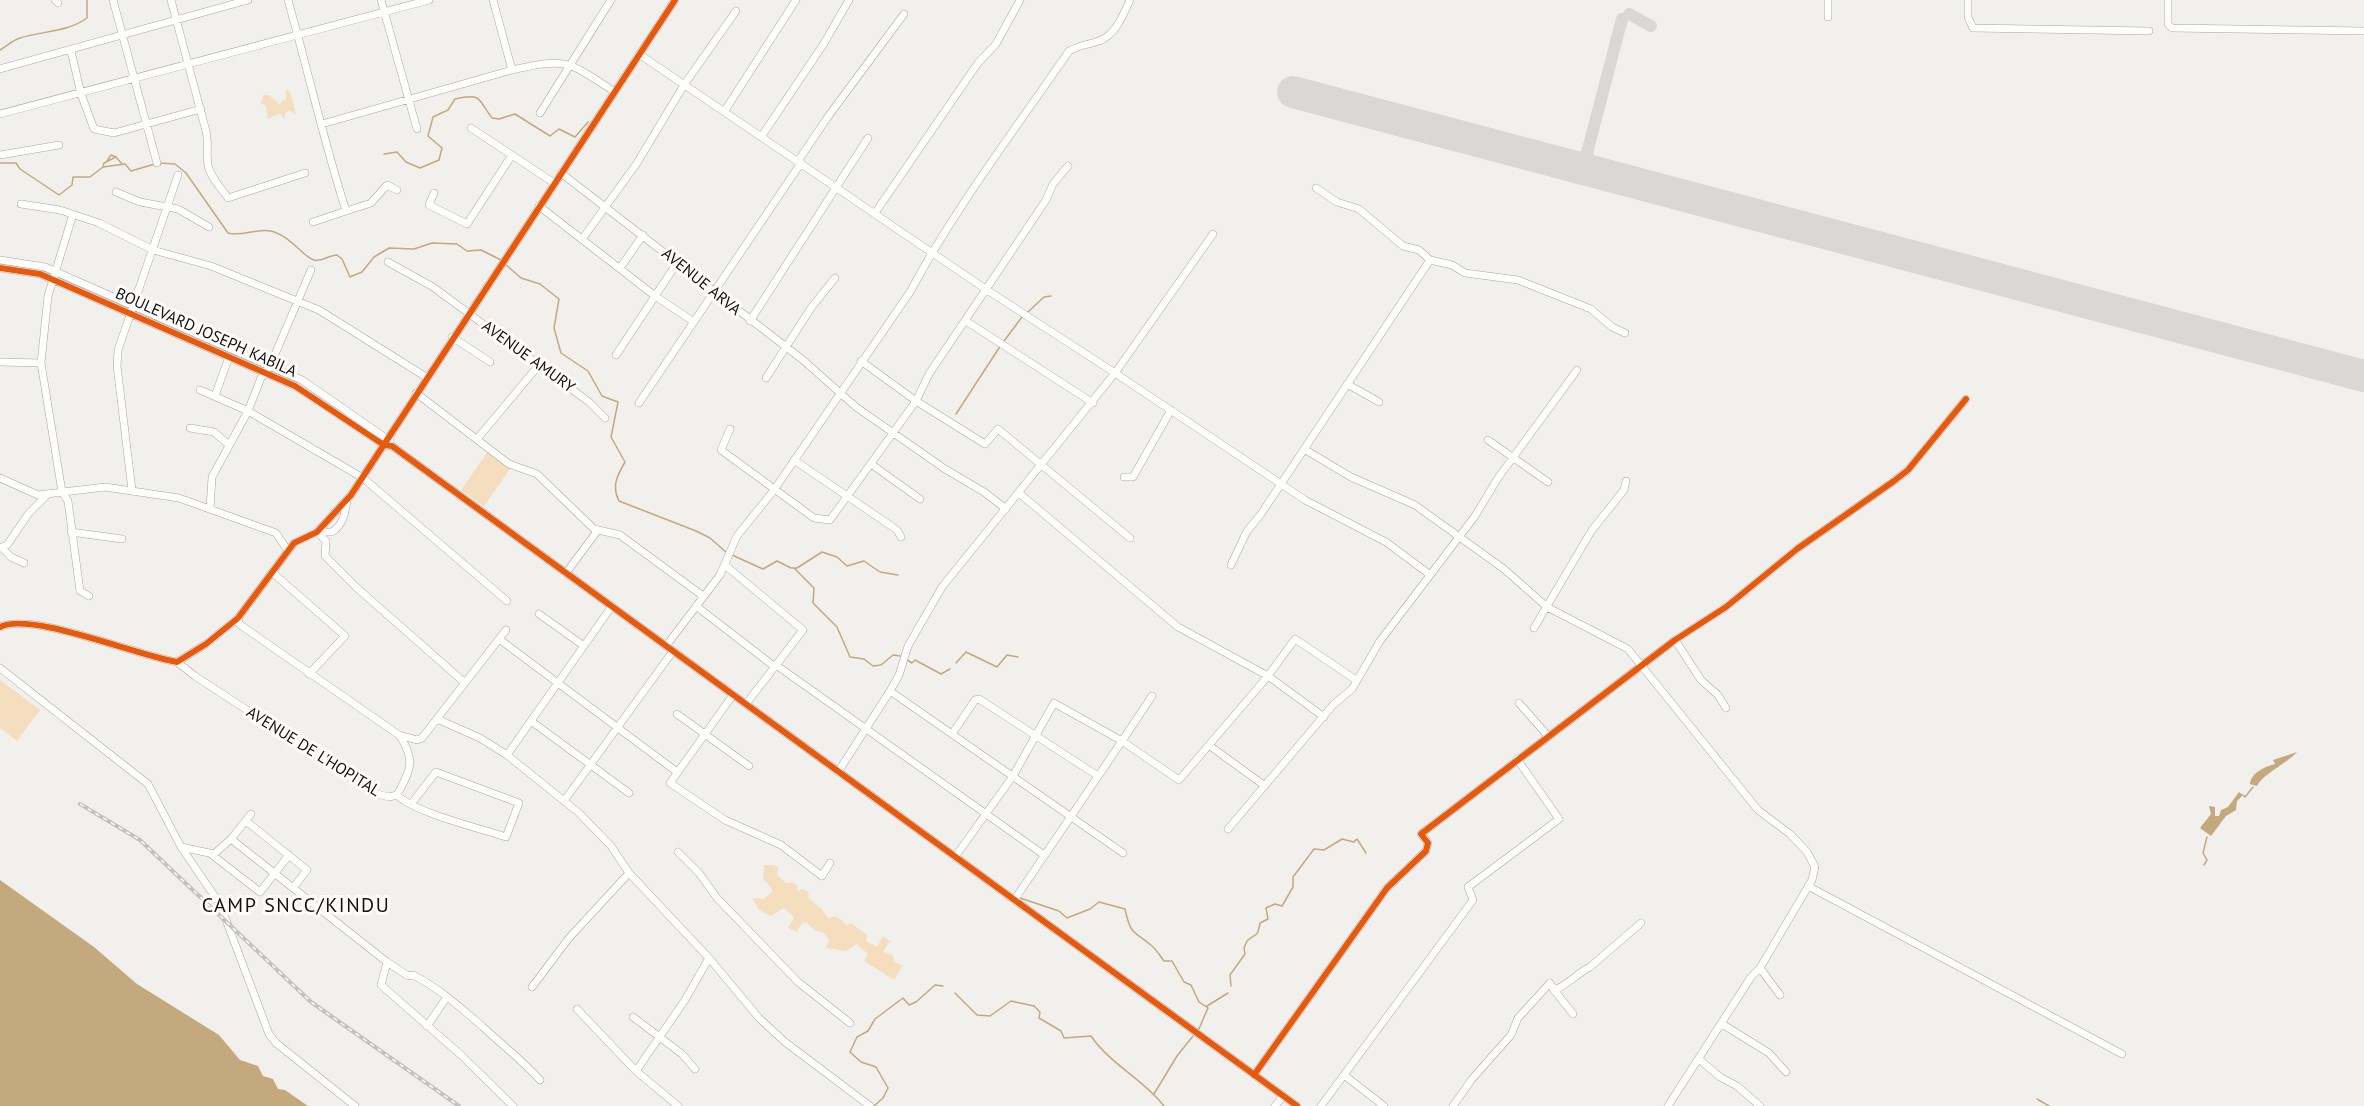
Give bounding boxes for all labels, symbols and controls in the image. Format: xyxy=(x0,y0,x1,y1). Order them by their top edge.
street label: AVENUE ARVA xyxy=(658,244,744,320)
street label: BOULEVARD JOSEPH KABILA xyxy=(112,284,300,382)
street label: AVENUE AMURY xyxy=(478,317,578,397)
street label: AVENUE DE L'HOPITAL xyxy=(243,703,383,801)
district label: CAMP SNCC/KINDU xyxy=(202,894,390,918)

